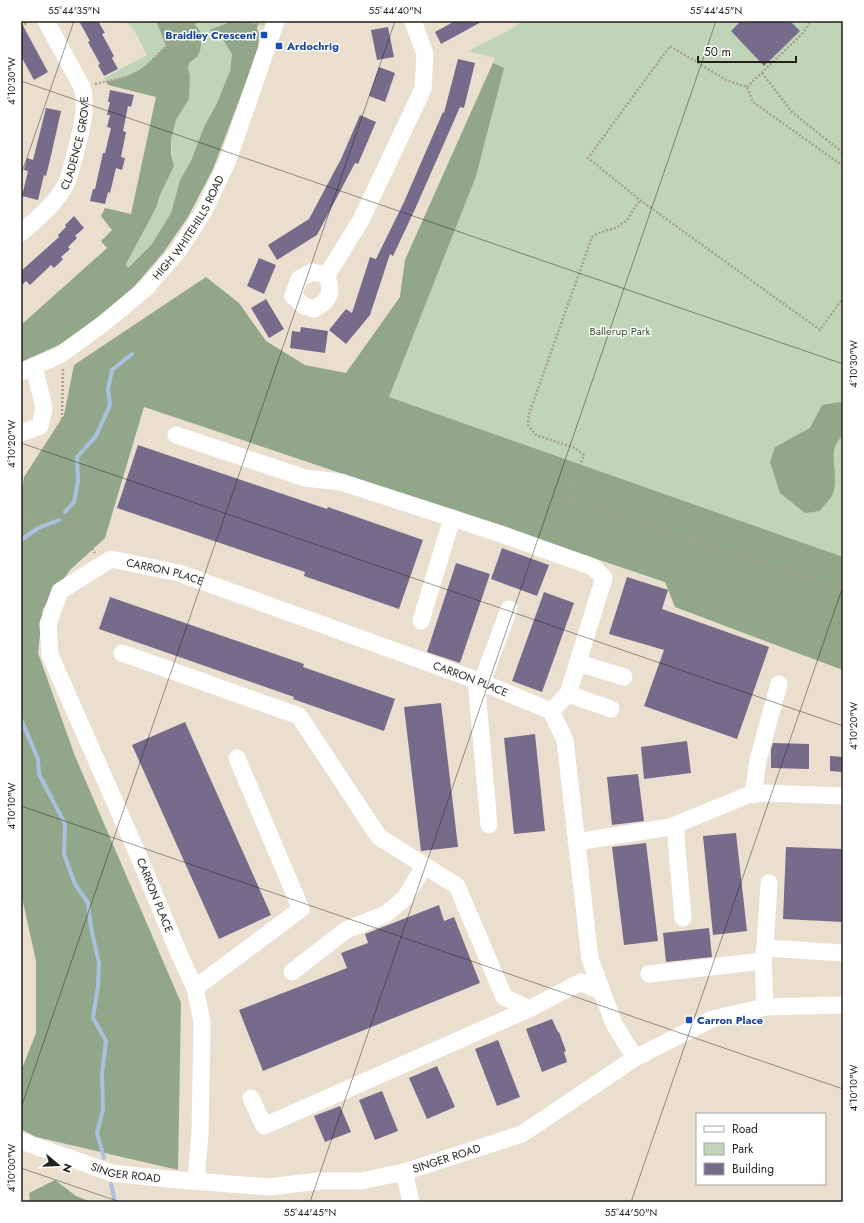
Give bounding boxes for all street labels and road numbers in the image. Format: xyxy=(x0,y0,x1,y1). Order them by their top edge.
street label: CLADENCE GROVE xyxy=(56,96,92,193)
street label: HIGH WHITEHILLS ROAD xyxy=(149,172,228,283)
street label: CARRON PLACE xyxy=(125,554,206,589)
street label: CARRON PLACE xyxy=(431,657,511,700)
street label: CARRON PLACE xyxy=(133,855,177,935)
street label: SINGER ROAD xyxy=(410,1140,483,1177)
street label: SINGER ROAD xyxy=(89,1158,162,1186)

